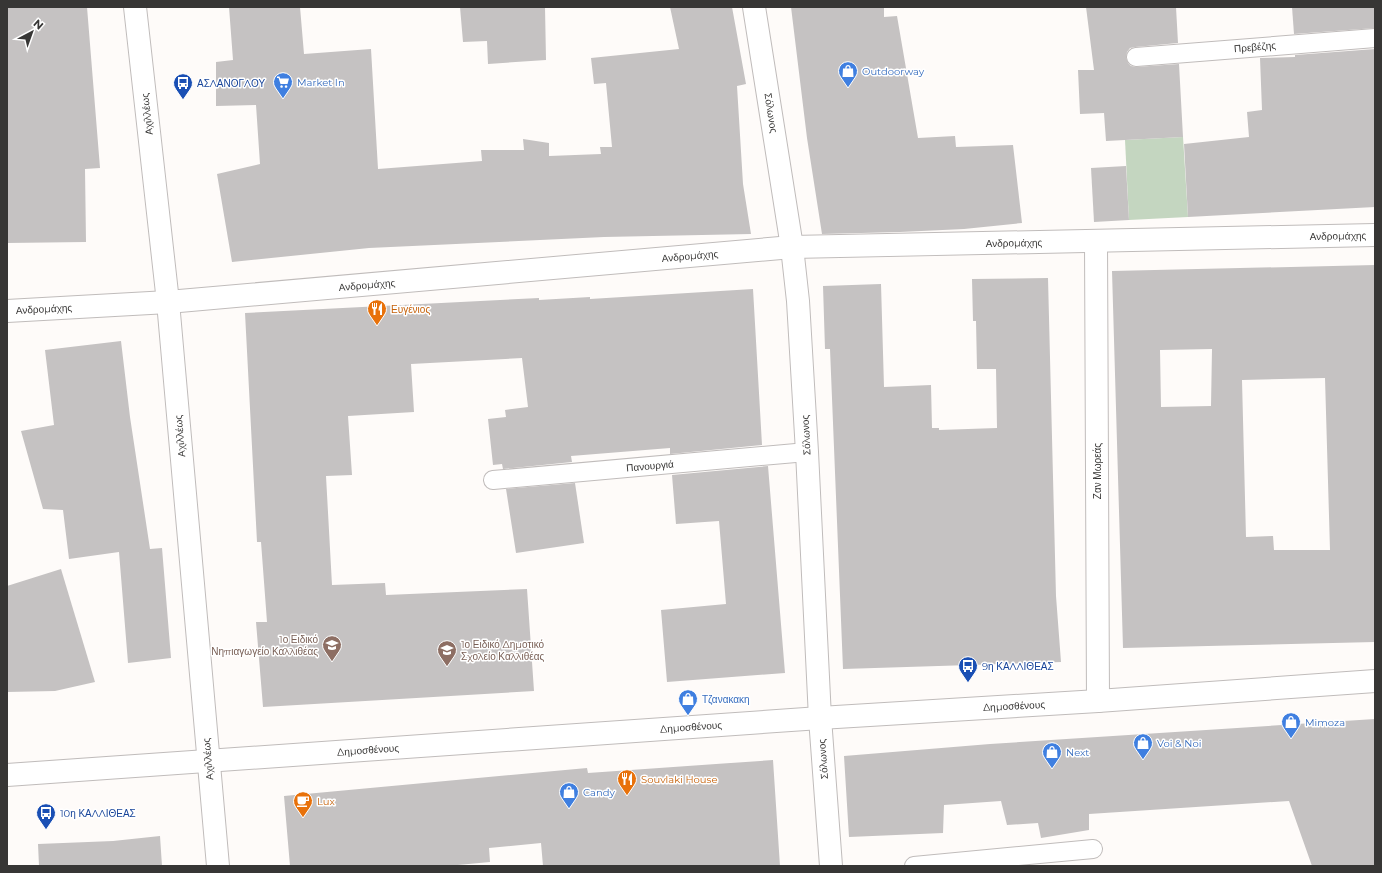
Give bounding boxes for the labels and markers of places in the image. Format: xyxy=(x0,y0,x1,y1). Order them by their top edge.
shop icon: Outdoorway xyxy=(837,60,859,88)
place label: Outdoorway xyxy=(862,65,925,78)
supermarket icon: Market In xyxy=(272,71,294,99)
bus stop icon: ΑΣΛΑΝΟΓΛΟΥ xyxy=(172,72,194,100)
place label: Market In xyxy=(297,76,345,89)
place label: ΑΣΛΑΝΟΓΛΟΥ xyxy=(197,77,265,90)
restaurant icon: Ευγένιος xyxy=(366,298,388,326)
place label: Ευγένιος xyxy=(391,303,430,316)
place label: 1ο Ειδικό Νηπιαγωγείο Καλλιθέας xyxy=(211,633,318,658)
school or university icon: 1ο Ειδικό Νηπιαγωγείο Καλλιθέας xyxy=(321,634,343,662)
place label: 1ο Ειδικό Δημοτικό Σχολείο Καλλιθέας xyxy=(461,638,545,663)
school or university icon: 1ο Ειδικό Δημοτικό Σχολείο Καλλιθέας xyxy=(436,639,458,667)
bus stop icon: 9η ΚΑΛΛΙΘΕΑΣ xyxy=(957,655,979,683)
place label: 9η ΚΑΛΛΙΘΕΑΣ xyxy=(982,660,1054,673)
shop icon: Τζανακακη xyxy=(677,688,699,716)
place label: Τζανακακη xyxy=(702,693,750,706)
shop icon: Mimoza xyxy=(1280,711,1302,739)
place label: Mimoza xyxy=(1305,716,1345,729)
shop icon: Voi & Noi xyxy=(1132,732,1154,760)
place label: Voi & Noi xyxy=(1157,737,1201,750)
shop icon: Next xyxy=(1041,741,1063,769)
place label: Next xyxy=(1066,746,1089,759)
restaurant icon: Souvlaki House xyxy=(616,768,638,796)
place label: Souvlaki House xyxy=(641,773,717,786)
shop icon: Candy xyxy=(558,781,580,809)
place label: Candy xyxy=(583,786,615,799)
cafe icon: Lux xyxy=(292,790,314,818)
place label: Lux xyxy=(317,795,336,808)
bus stop icon: 10η ΚΑΛΛΙΘΕΑΣ xyxy=(35,802,57,830)
place label: 10η ΚΑΛΛΙΘΕΑΣ xyxy=(60,807,136,820)

